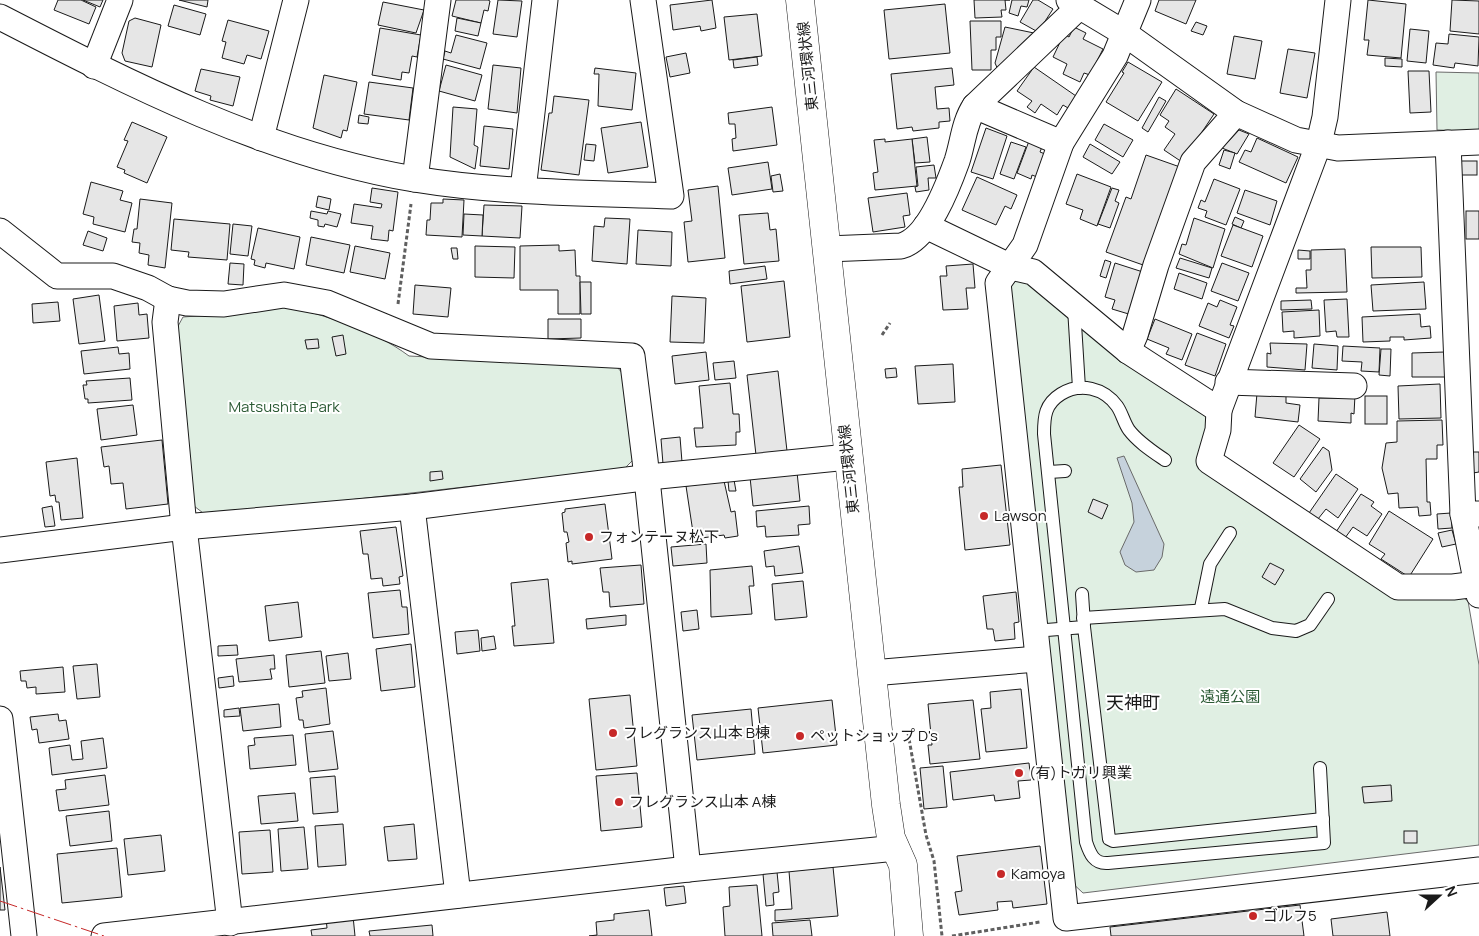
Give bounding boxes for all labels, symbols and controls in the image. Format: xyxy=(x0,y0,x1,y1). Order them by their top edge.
street label: 東三河環状線 xyxy=(792,20,823,112)
park label: Matsushita Park xyxy=(228,396,340,417)
street label: 東三河環状線 xyxy=(833,423,864,515)
place label: Lawson xyxy=(994,505,1047,526)
marker: Lawson xyxy=(978,510,990,522)
place label: フォンテーヌ松下 xyxy=(599,526,719,547)
marker: フォンテーヌ松下 xyxy=(583,531,595,543)
park label: 遠通公園 xyxy=(1200,686,1260,707)
district label: 天神町 xyxy=(1106,690,1160,714)
place label: フレグランス山本 B棟 xyxy=(623,722,770,743)
place label: ペットショップ D's xyxy=(810,725,938,746)
marker: フレグランス山本 B棟 xyxy=(607,727,619,739)
marker: ペットショップ D's xyxy=(794,730,806,742)
place label: (有)トガリ興業 xyxy=(1029,762,1132,783)
marker: (有)トガリ興業 xyxy=(1013,767,1025,779)
place label: フレグランス山本 A棟 xyxy=(629,791,776,812)
marker: フレグランス山本 A棟 xyxy=(613,796,625,808)
place label: Kamoya xyxy=(1011,863,1065,884)
marker: Kamoya xyxy=(995,868,1007,880)
north arrow xyxy=(1414,871,1464,921)
text: N xyxy=(1441,883,1462,899)
place label: ゴルフ5 xyxy=(1263,905,1317,926)
marker: ゴルフ5 xyxy=(1247,910,1259,922)

